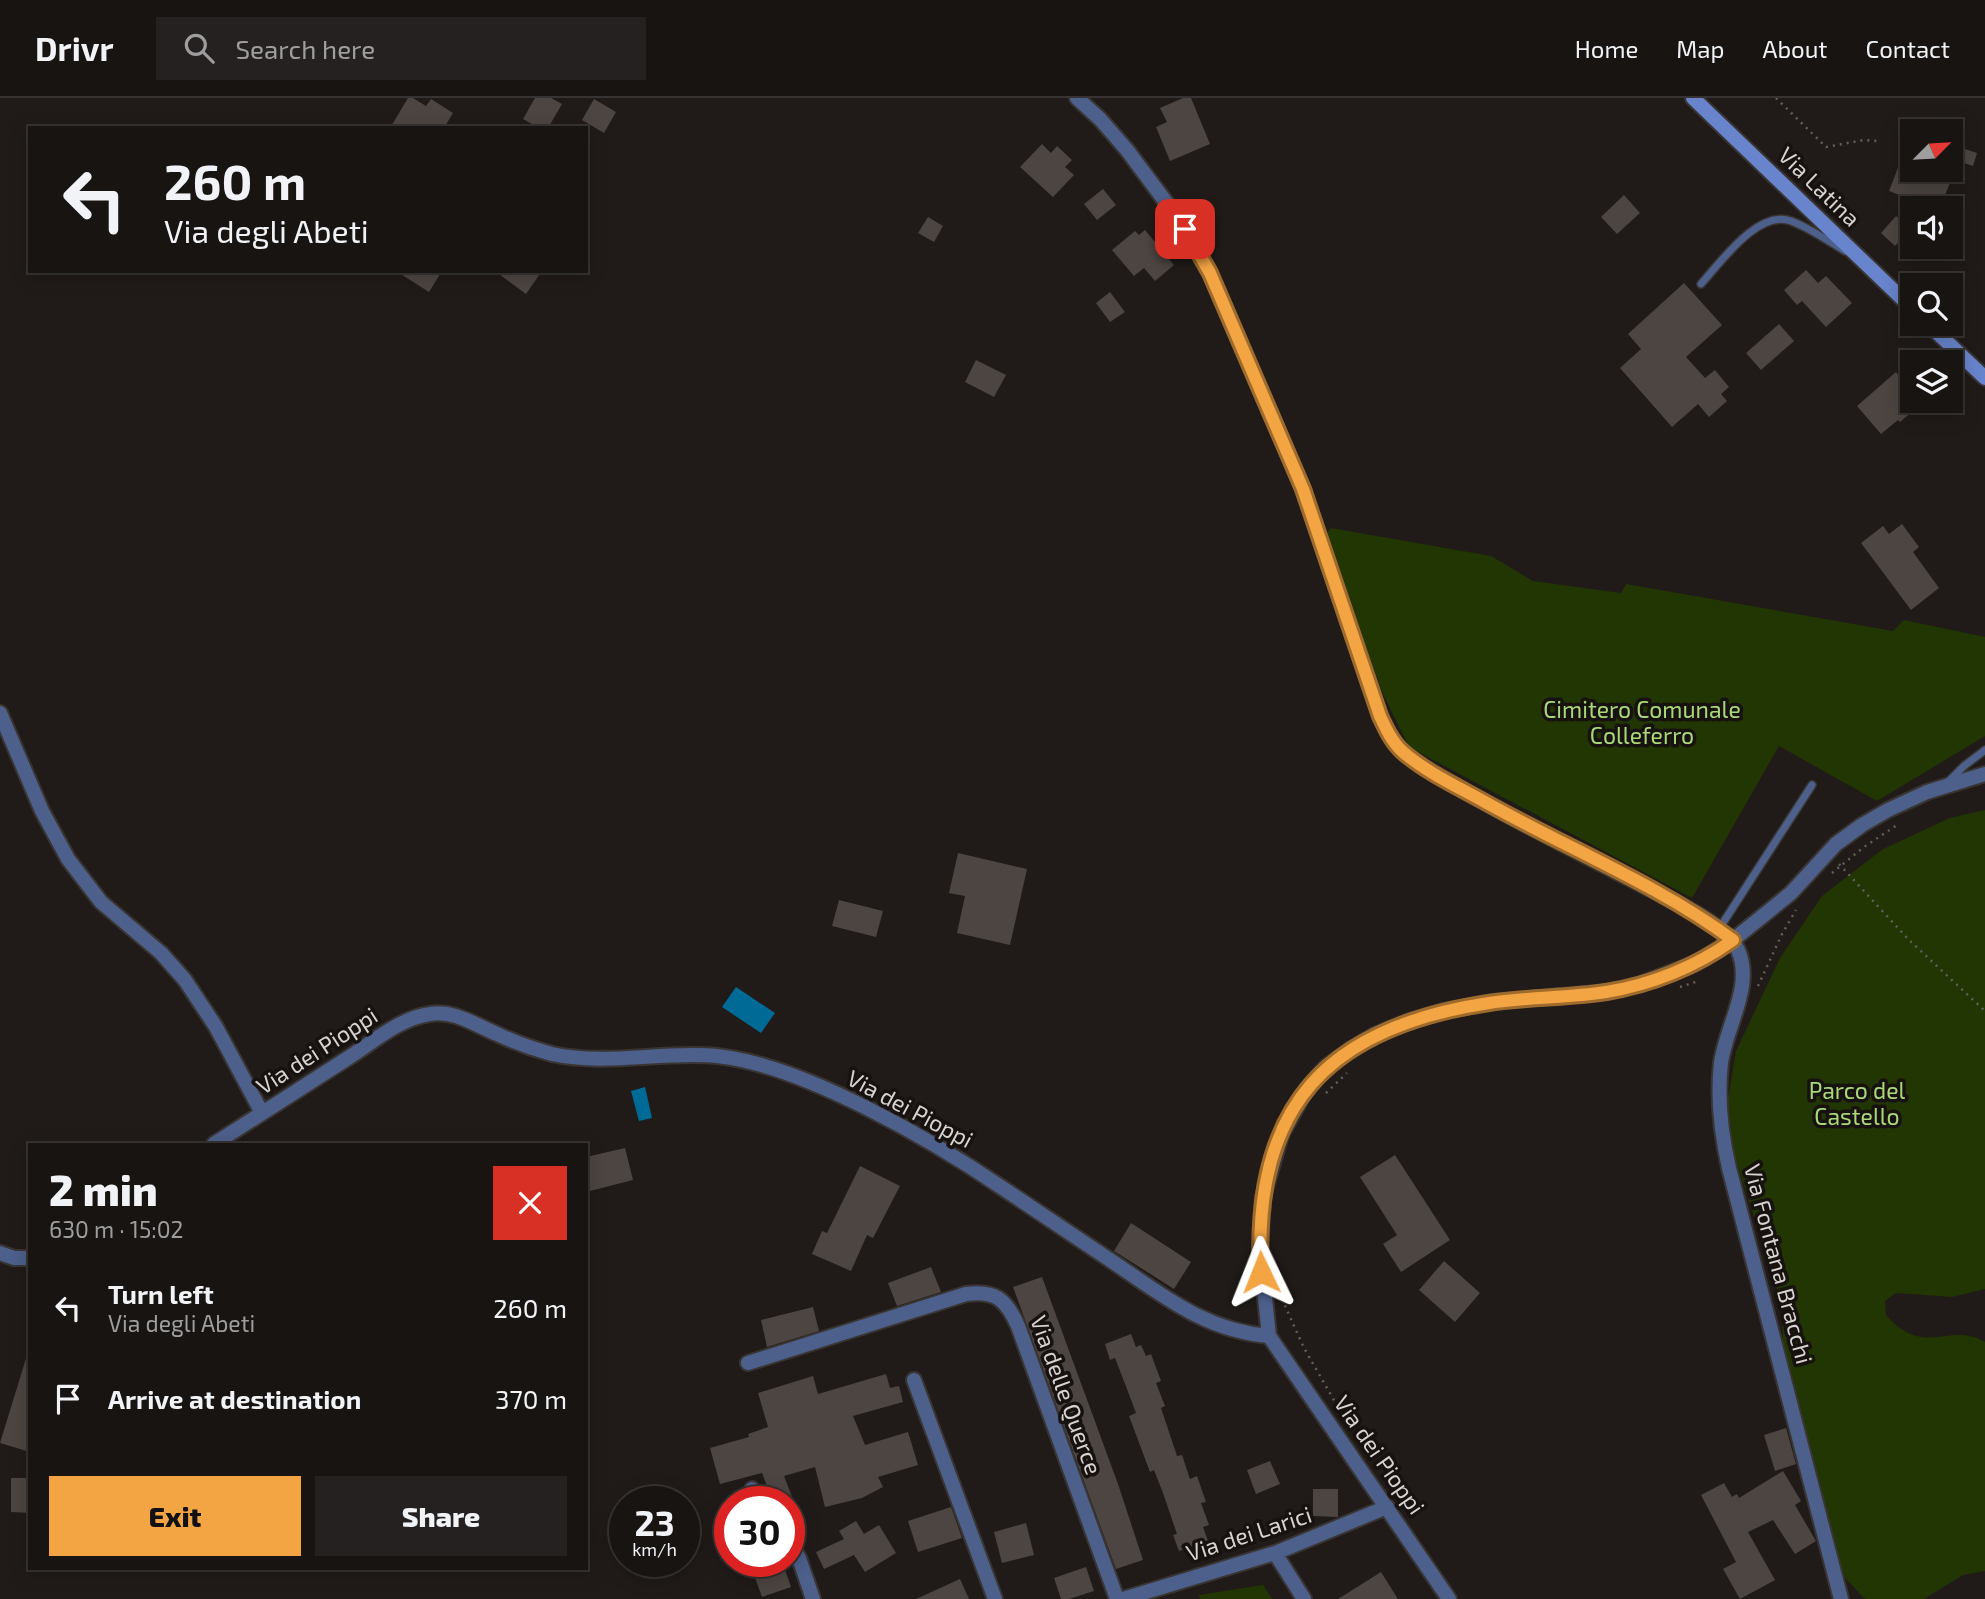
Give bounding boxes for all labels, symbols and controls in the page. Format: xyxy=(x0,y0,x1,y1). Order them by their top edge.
search box xyxy=(156,17,646,80)
text: Drivr xyxy=(35,28,114,68)
icon: search xyxy=(180,29,218,67)
text: Search here xyxy=(236,33,375,64)
text: Home xyxy=(1575,34,1638,63)
text: Map xyxy=(1676,34,1724,63)
text: About xyxy=(1762,34,1828,63)
text: Contact xyxy=(1866,34,1950,63)
north arrow xyxy=(1900,119,1964,182)
map controls xyxy=(1900,119,1963,413)
street label: Via Latina xyxy=(1773,141,1866,232)
text: 260 m xyxy=(164,151,306,210)
icon: left xyxy=(49,154,140,245)
button: sound xyxy=(1900,196,1963,259)
pin xyxy=(1155,199,1215,259)
icon: arrive xyxy=(1166,210,1204,248)
text: Via degli Abeti xyxy=(164,211,369,249)
button: search xyxy=(1900,273,1963,336)
button: layers xyxy=(1900,350,1963,413)
park label: Cimitero Comunale Colleferro xyxy=(1543,695,1741,749)
street label: Via dei Pioppi xyxy=(251,1001,382,1100)
street label: Via dei Pioppi xyxy=(843,1063,978,1153)
park label: Parco del Castello xyxy=(1809,1076,1905,1130)
street label: Via Fontana Bracchi xyxy=(1739,1161,1819,1367)
text: 2 min xyxy=(49,1164,158,1214)
button: close xyxy=(493,1166,567,1240)
text: 630 m · 15:02 xyxy=(49,1215,183,1243)
position arrow xyxy=(1224,1235,1298,1309)
text: Turn left xyxy=(108,1278,214,1309)
icon: left xyxy=(49,1289,87,1327)
text: 260 m xyxy=(493,1292,567,1323)
text: Via degli Abeti xyxy=(108,1309,255,1337)
street label: Via delle Querce xyxy=(1025,1311,1109,1478)
icon: arrive xyxy=(49,1380,87,1418)
text: Arrive at destination xyxy=(108,1383,361,1414)
text: 370 m xyxy=(495,1383,567,1414)
street label: Via dei Pioppi xyxy=(1329,1390,1431,1519)
button: Exit xyxy=(49,1476,301,1556)
button: Share xyxy=(315,1476,567,1556)
speed limit sign: 30 xyxy=(714,1486,805,1577)
street label: Via dei Larici xyxy=(1182,1500,1315,1566)
text: 23 xyxy=(634,1501,675,1543)
text: km/h xyxy=(632,1538,677,1560)

